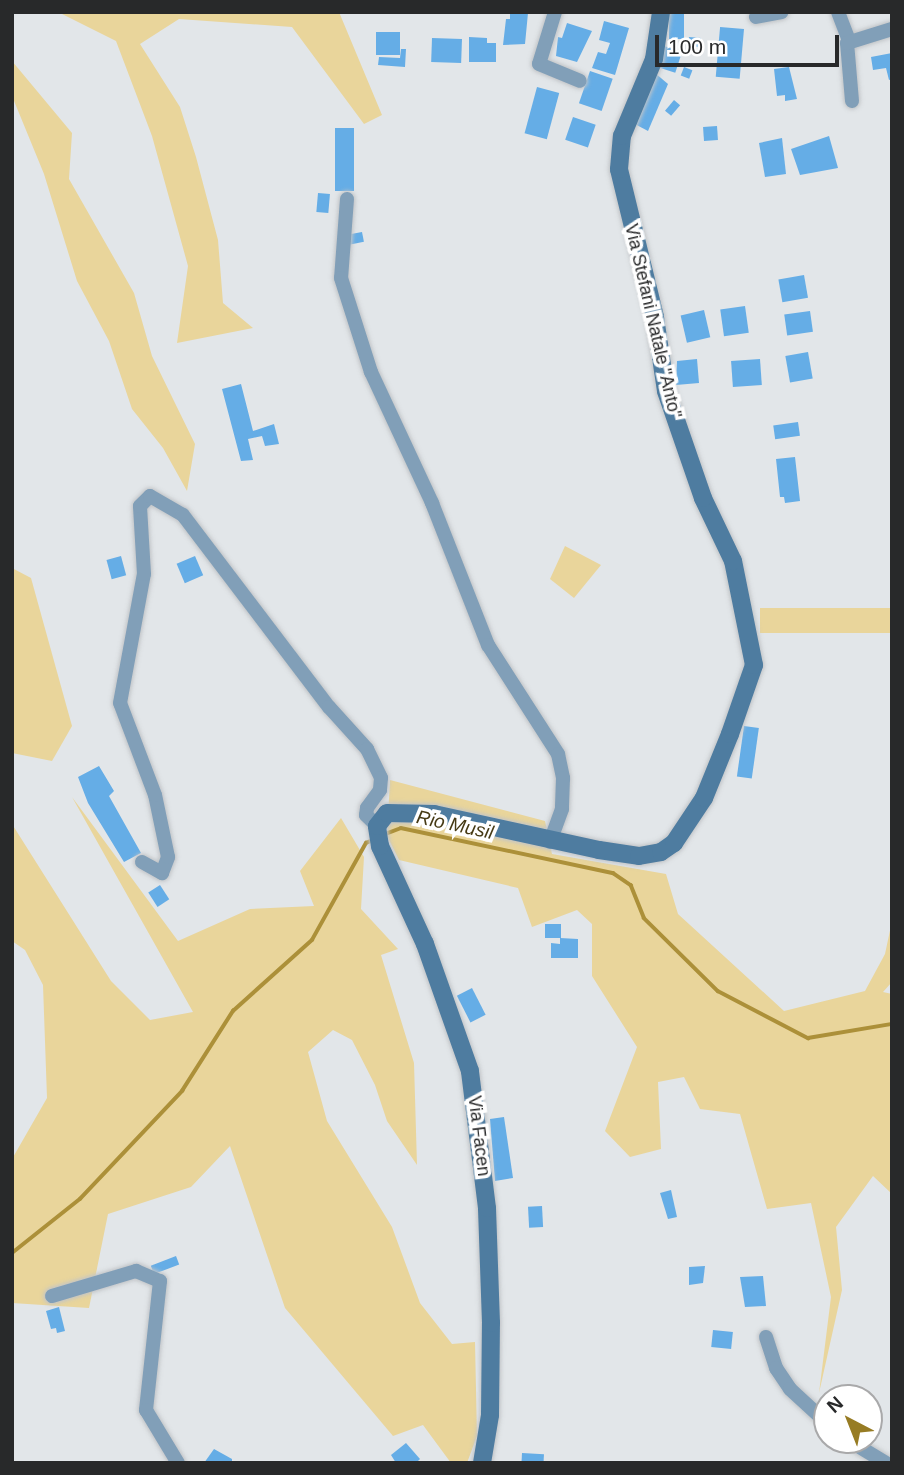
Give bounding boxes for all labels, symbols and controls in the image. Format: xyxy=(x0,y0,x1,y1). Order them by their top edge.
scale bar xyxy=(659,21,843,65)
text: 100 m xyxy=(668,35,726,58)
street label: Via Stefani Natale "Anto" xyxy=(620,222,686,420)
water label: Rio Musil xyxy=(414,806,496,844)
street label: Via Facen xyxy=(463,1095,495,1177)
north arrow xyxy=(813,1384,883,1454)
text: N xyxy=(823,1392,847,1417)

